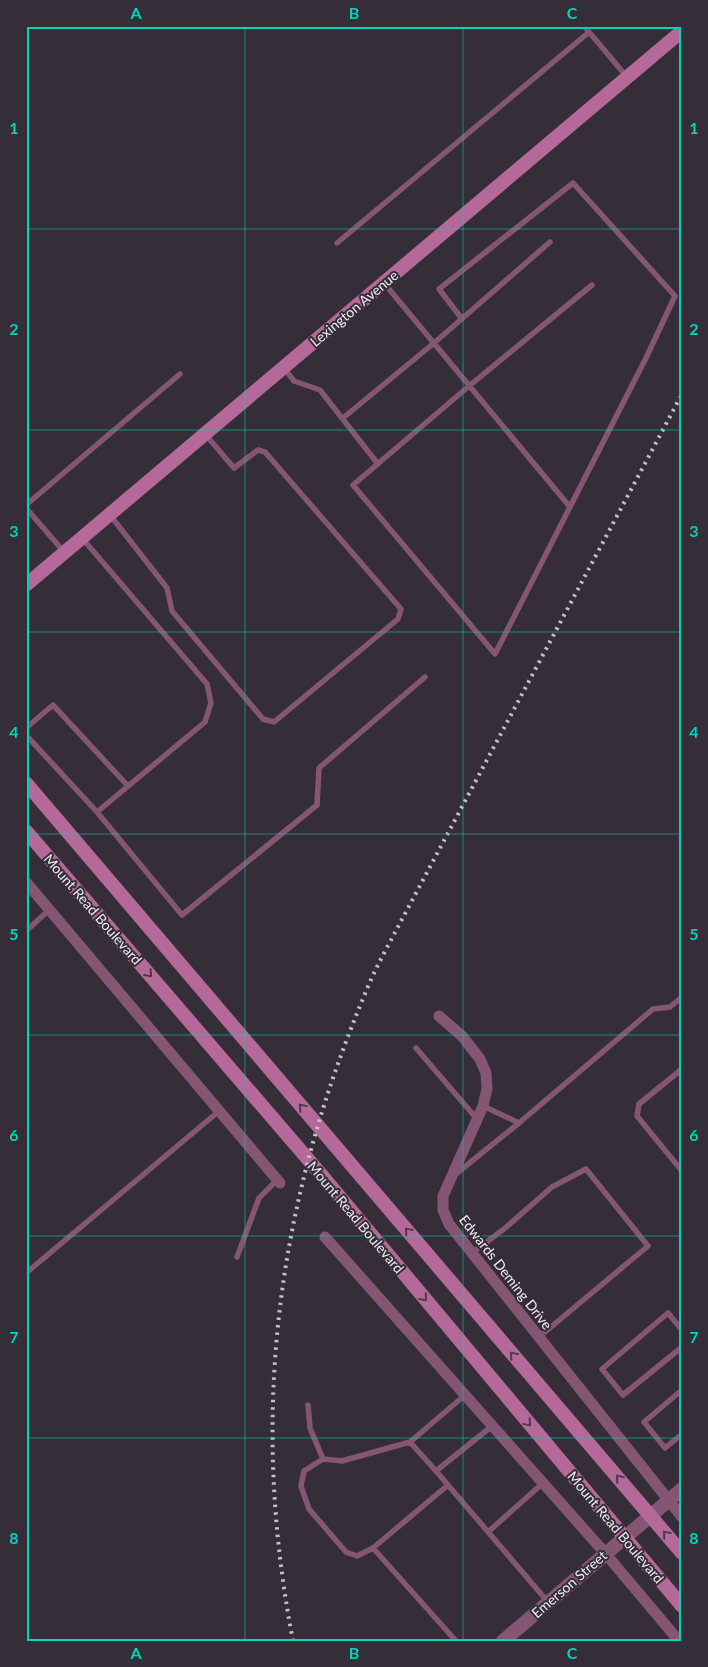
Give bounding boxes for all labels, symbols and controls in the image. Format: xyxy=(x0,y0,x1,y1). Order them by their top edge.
text: A xyxy=(129,3,142,22)
text: B xyxy=(349,3,359,22)
text: C xyxy=(567,3,578,22)
text: 1 xyxy=(9,118,19,137)
text: 1 xyxy=(689,118,699,137)
street label: Lexington Avenue xyxy=(307,266,401,350)
text: 2 xyxy=(9,319,19,338)
text: 2 xyxy=(689,319,699,338)
text: 3 xyxy=(9,521,19,540)
text: 3 xyxy=(689,521,699,540)
text: 4 xyxy=(9,722,19,741)
text: 4 xyxy=(689,722,699,741)
street label: Mount Read Boulevard xyxy=(40,850,146,968)
text: 5 xyxy=(9,924,19,943)
text: 5 xyxy=(689,924,699,943)
one-way arrow xyxy=(143,968,152,977)
one-way arrow xyxy=(299,1104,308,1113)
text: 6 xyxy=(9,1125,19,1144)
text: 6 xyxy=(689,1125,699,1144)
street label: Mount Read Boulevard xyxy=(304,1158,408,1276)
street label: Edwards Deming Drive xyxy=(456,1211,556,1333)
one-way arrow xyxy=(405,1228,413,1237)
one-way arrow xyxy=(418,1292,427,1301)
text: 7 xyxy=(9,1327,19,1346)
text: 7 xyxy=(689,1327,699,1346)
one-way arrow xyxy=(510,1351,519,1360)
one-way arrow xyxy=(523,1417,532,1426)
street label: Mount Read Boulevard xyxy=(564,1468,668,1586)
one-way arrow xyxy=(615,1475,624,1484)
text: 8 xyxy=(9,1528,19,1547)
text: 8 xyxy=(689,1528,699,1547)
one-way arrow xyxy=(663,1531,672,1540)
street label: Emerson Street xyxy=(528,1547,610,1621)
text: A xyxy=(129,1643,142,1662)
text: B xyxy=(349,1643,359,1662)
text: C xyxy=(567,1643,578,1662)

